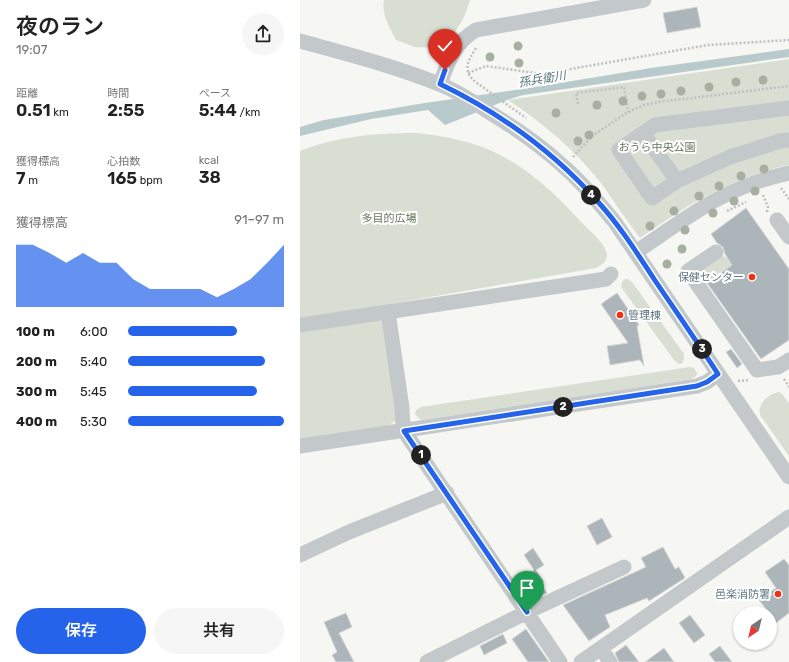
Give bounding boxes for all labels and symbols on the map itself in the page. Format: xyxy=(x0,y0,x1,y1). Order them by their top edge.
pin xyxy=(428,29,462,70)
water label: 孫兵衛川 xyxy=(517,68,569,90)
park label: おうら中央公園 xyxy=(619,141,696,154)
pin: 4 xyxy=(581,185,601,205)
park label: 多目的広場 xyxy=(362,212,417,225)
place label: 保健センター xyxy=(678,271,744,284)
marker: 保健センター xyxy=(747,272,757,282)
place label: 管理棟 xyxy=(628,309,661,322)
marker: 管理棟 xyxy=(615,310,625,320)
pin: 3 xyxy=(692,339,712,359)
pin: 2 xyxy=(553,397,573,417)
pin: 1 xyxy=(411,445,431,465)
pin xyxy=(510,571,544,612)
place label: 邑楽消防署 xyxy=(715,588,770,601)
marker: 邑楽消防署 xyxy=(773,589,783,599)
north arrow xyxy=(733,606,777,650)

